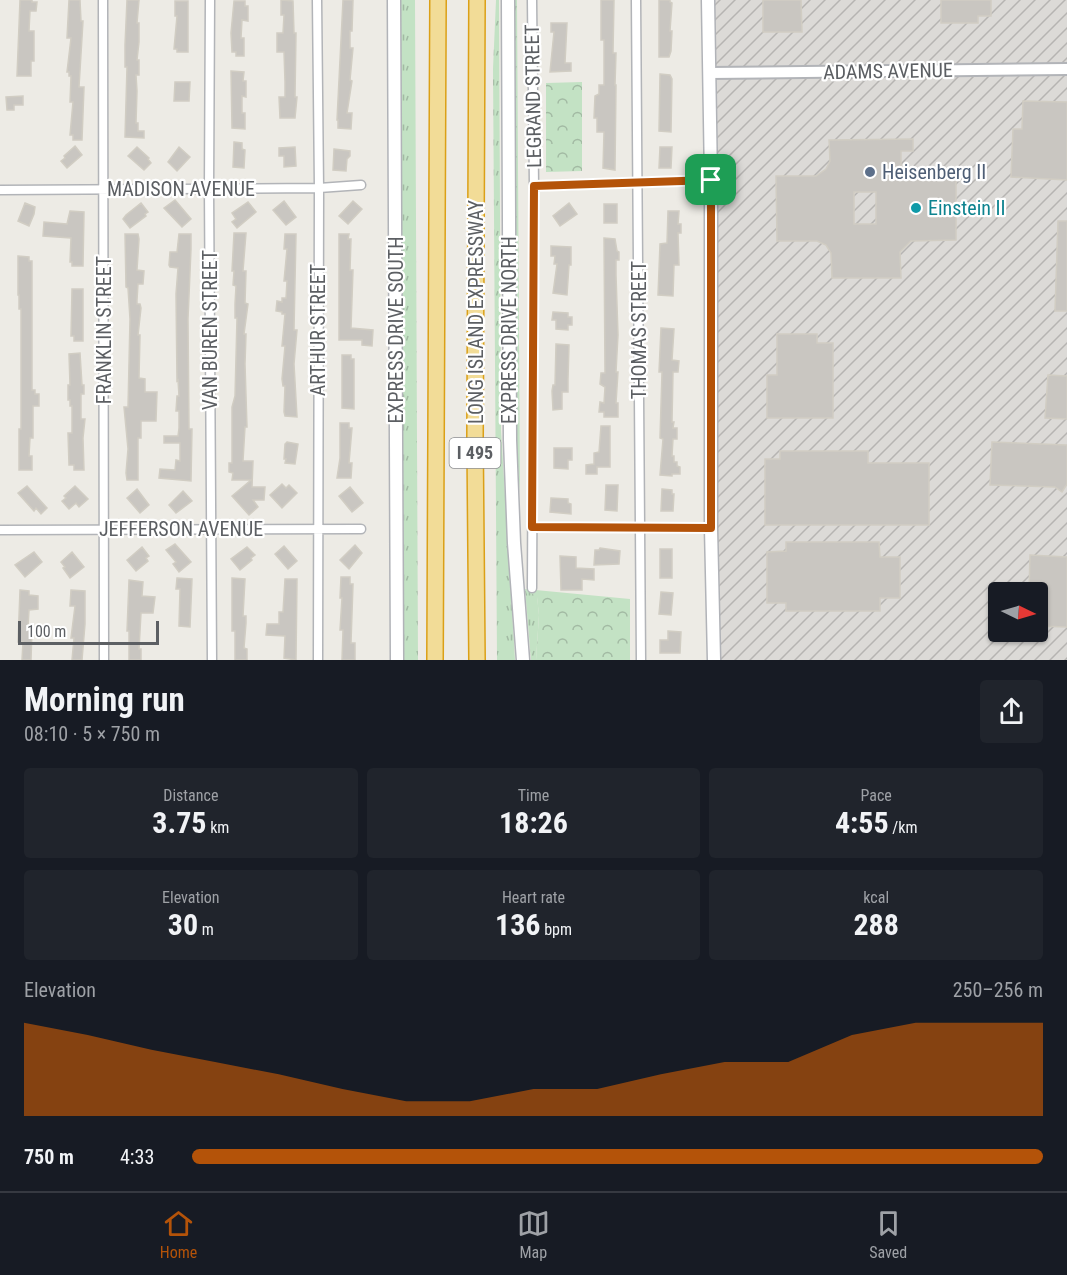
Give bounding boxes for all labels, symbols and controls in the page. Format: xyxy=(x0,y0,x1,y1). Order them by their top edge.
street label: LEGRAND STREET xyxy=(520,24,546,168)
street label: ADAMS AVENUE xyxy=(823,58,953,84)
pin xyxy=(685,154,736,205)
place label: Heisenberg II xyxy=(882,160,986,184)
icon: arrive xyxy=(694,163,727,196)
marker: Heisenberg II xyxy=(863,165,877,179)
street label: MADISON AVENUE xyxy=(107,177,255,201)
place label: Einstein II xyxy=(928,196,1006,220)
street label: LONG ISLAND EXPRESSWAY xyxy=(464,200,488,424)
marker: Einstein II xyxy=(909,201,923,215)
street label: EXPRESS DRIVE SOUTH xyxy=(384,236,408,424)
street label: EXPRESS DRIVE NORTH xyxy=(497,236,521,424)
street label: VAN BUREN STREET xyxy=(198,250,222,410)
street label: FRANKLIN STREET xyxy=(92,256,116,404)
street label: THOMAS STREET xyxy=(627,261,651,399)
street label: ARTHUR STREET xyxy=(306,264,330,396)
road number: I 495 xyxy=(450,438,500,468)
street label: JEFFERSON AVENUE xyxy=(99,517,263,541)
north arrow xyxy=(988,582,1048,642)
map controls xyxy=(988,582,1048,642)
scale bar xyxy=(18,618,159,646)
text: 100 m xyxy=(27,622,66,641)
text: Morning run xyxy=(24,680,185,719)
button: share xyxy=(980,680,1043,743)
text: 08:10 · 5 × 750 m xyxy=(24,722,160,746)
text: Distance xyxy=(163,786,218,805)
text: Time xyxy=(518,786,549,805)
text: Pace xyxy=(860,786,892,805)
text: 3.75 xyxy=(152,805,206,840)
text: 18:26 xyxy=(499,805,568,840)
text: 4:55 xyxy=(835,805,889,840)
text: km xyxy=(206,818,229,837)
text: /km xyxy=(889,818,917,837)
text: Elevation xyxy=(162,888,220,907)
text: Heart rate xyxy=(502,888,565,907)
text: kcal xyxy=(863,888,889,907)
text: 30 xyxy=(168,907,198,942)
text: 136 xyxy=(495,907,540,942)
text: 288 xyxy=(853,907,899,942)
text: m xyxy=(198,920,214,939)
text: bpm xyxy=(540,920,572,939)
text: Elevation xyxy=(24,978,96,1002)
text: 250–256 m xyxy=(953,978,1043,1002)
text: 750 m xyxy=(24,1145,74,1169)
text: 4:33 xyxy=(120,1145,154,1169)
tab: Home xyxy=(160,1207,197,1262)
tab: Map xyxy=(517,1207,550,1262)
tab: Saved xyxy=(869,1207,907,1262)

